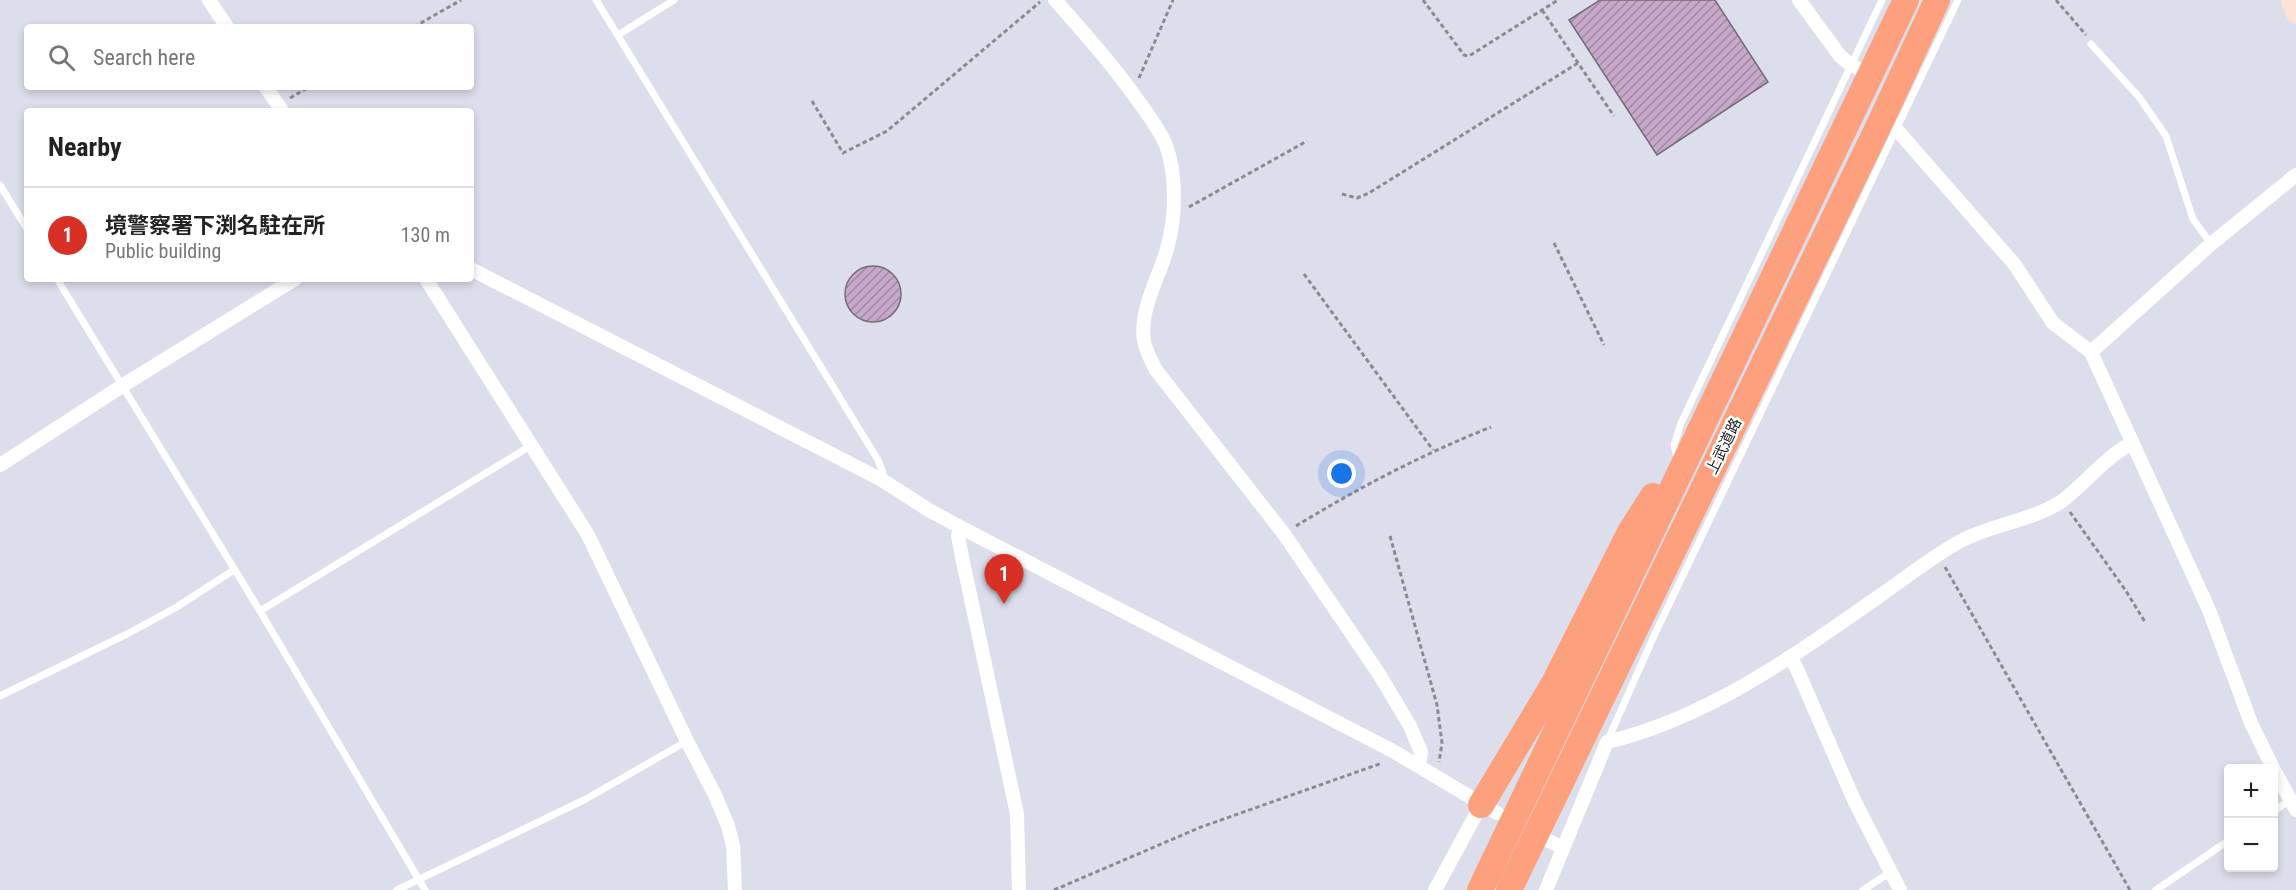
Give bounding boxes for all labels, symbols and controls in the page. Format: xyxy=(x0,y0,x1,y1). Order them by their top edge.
search box xyxy=(24,24,474,90)
icon: search xyxy=(45,41,78,74)
text: Search here xyxy=(93,45,195,70)
text: Nearby xyxy=(48,132,122,162)
text: 境警察署下渕名駐在所 xyxy=(105,213,325,238)
text: 1 xyxy=(62,223,73,247)
text: 130 m xyxy=(401,223,450,247)
text: Public building xyxy=(105,239,221,263)
street label: 上武道路 xyxy=(1703,415,1745,477)
your location xyxy=(1327,459,1356,488)
pin: 1 xyxy=(984,554,1024,604)
map controls xyxy=(2224,764,2278,872)
button: + xyxy=(2224,764,2278,818)
button: − xyxy=(2224,818,2278,872)

